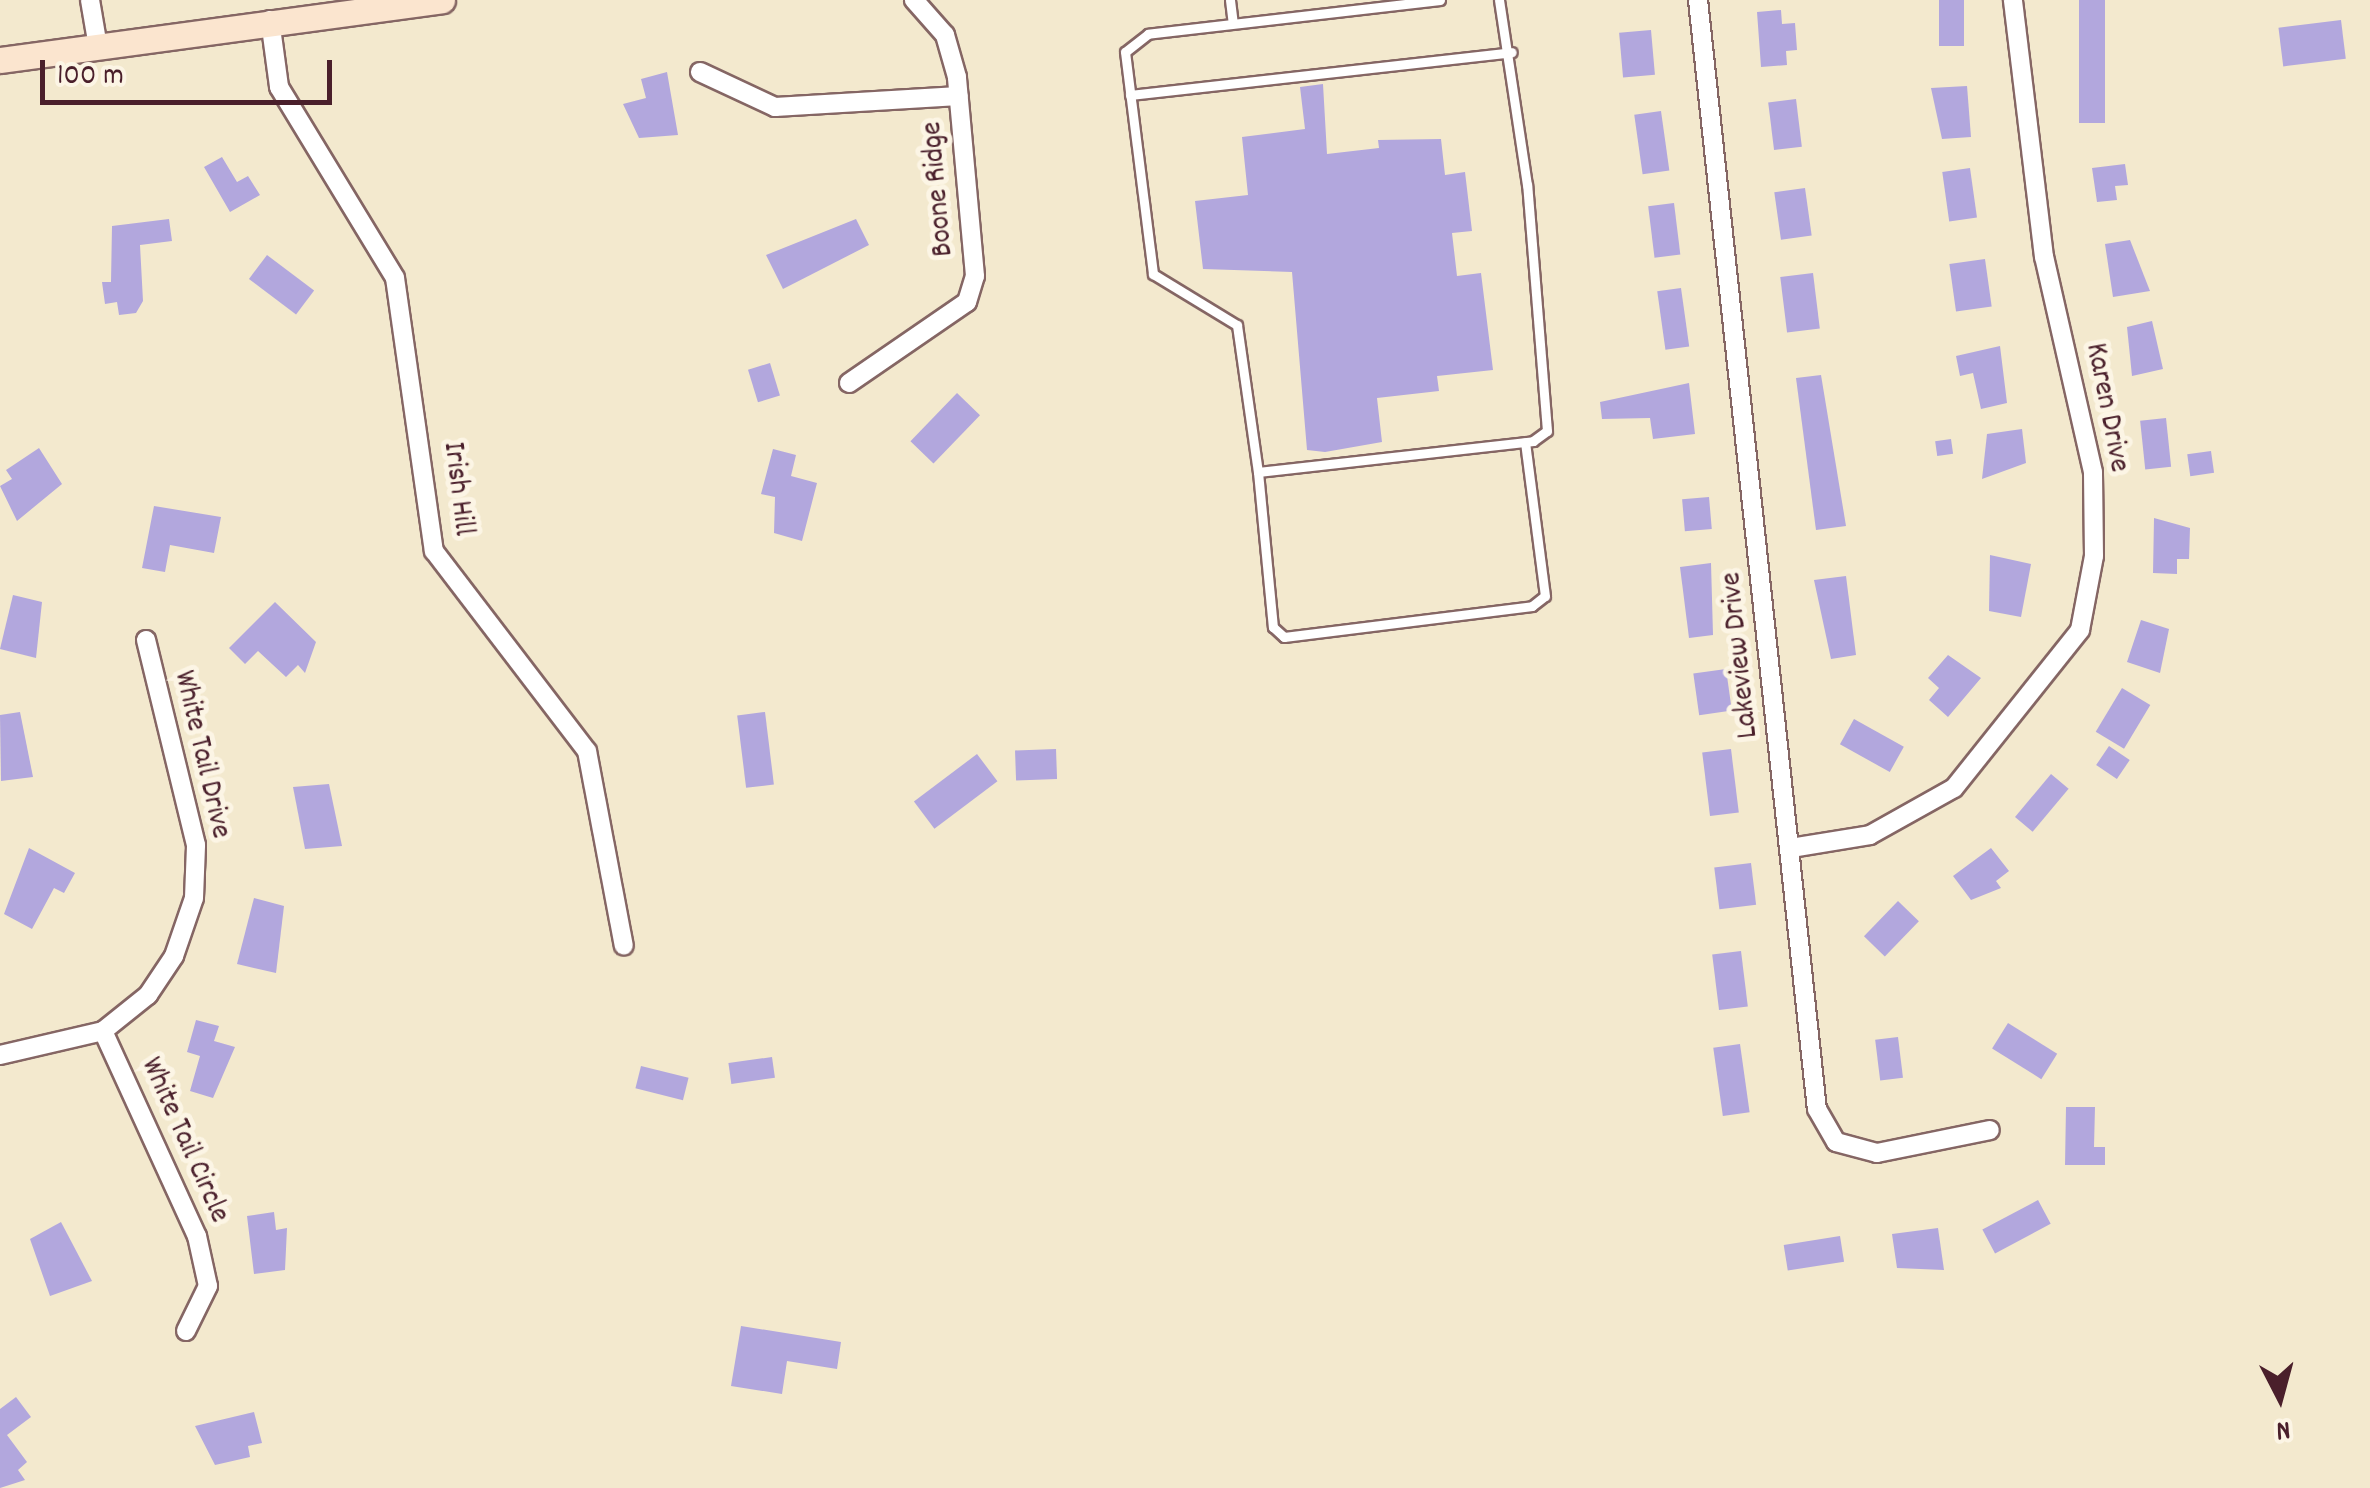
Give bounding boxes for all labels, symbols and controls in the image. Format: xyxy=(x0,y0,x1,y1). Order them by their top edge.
scale bar xyxy=(45,40,338,102)
text: 100 m xyxy=(57,56,124,99)
street label: Boone Ridge xyxy=(916,120,964,258)
street label: Karen Drive xyxy=(2075,340,2135,476)
street label: Irish Hill xyxy=(432,440,480,538)
street label: Lakeview Drive xyxy=(1715,570,1769,740)
street label: White Tail Drive xyxy=(163,668,237,842)
street label: White Tail Circle xyxy=(131,1053,235,1229)
north arrow xyxy=(2230,1348,2330,1448)
text: N xyxy=(2274,1407,2292,1448)

